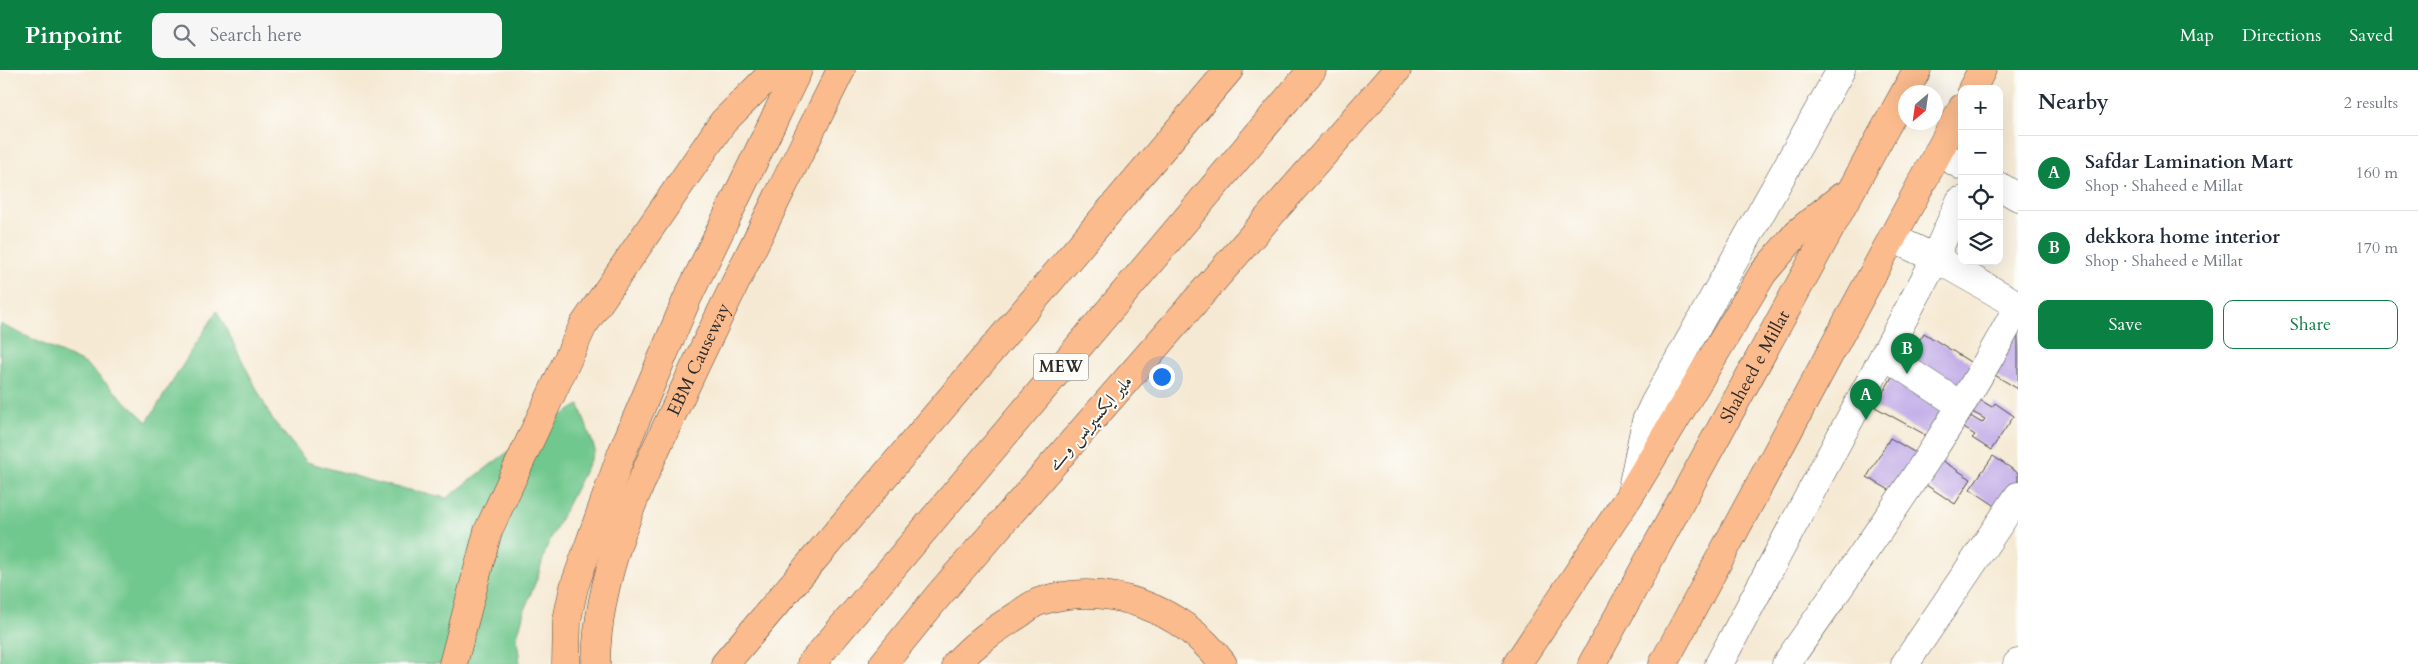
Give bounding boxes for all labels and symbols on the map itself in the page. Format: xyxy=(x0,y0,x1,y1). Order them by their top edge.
north arrow xyxy=(1898,85,1943,130)
street label: EBM Causeway xyxy=(661,298,736,420)
street label: Shaheed e Millat xyxy=(1714,305,1796,427)
pin: B xyxy=(1891,333,1923,374)
road number: MEW xyxy=(1034,354,1088,380)
your location xyxy=(1149,364,1175,390)
street label: ملیر ایکسپریس وے xyxy=(1042,370,1138,476)
pin: A xyxy=(1850,379,1882,420)

